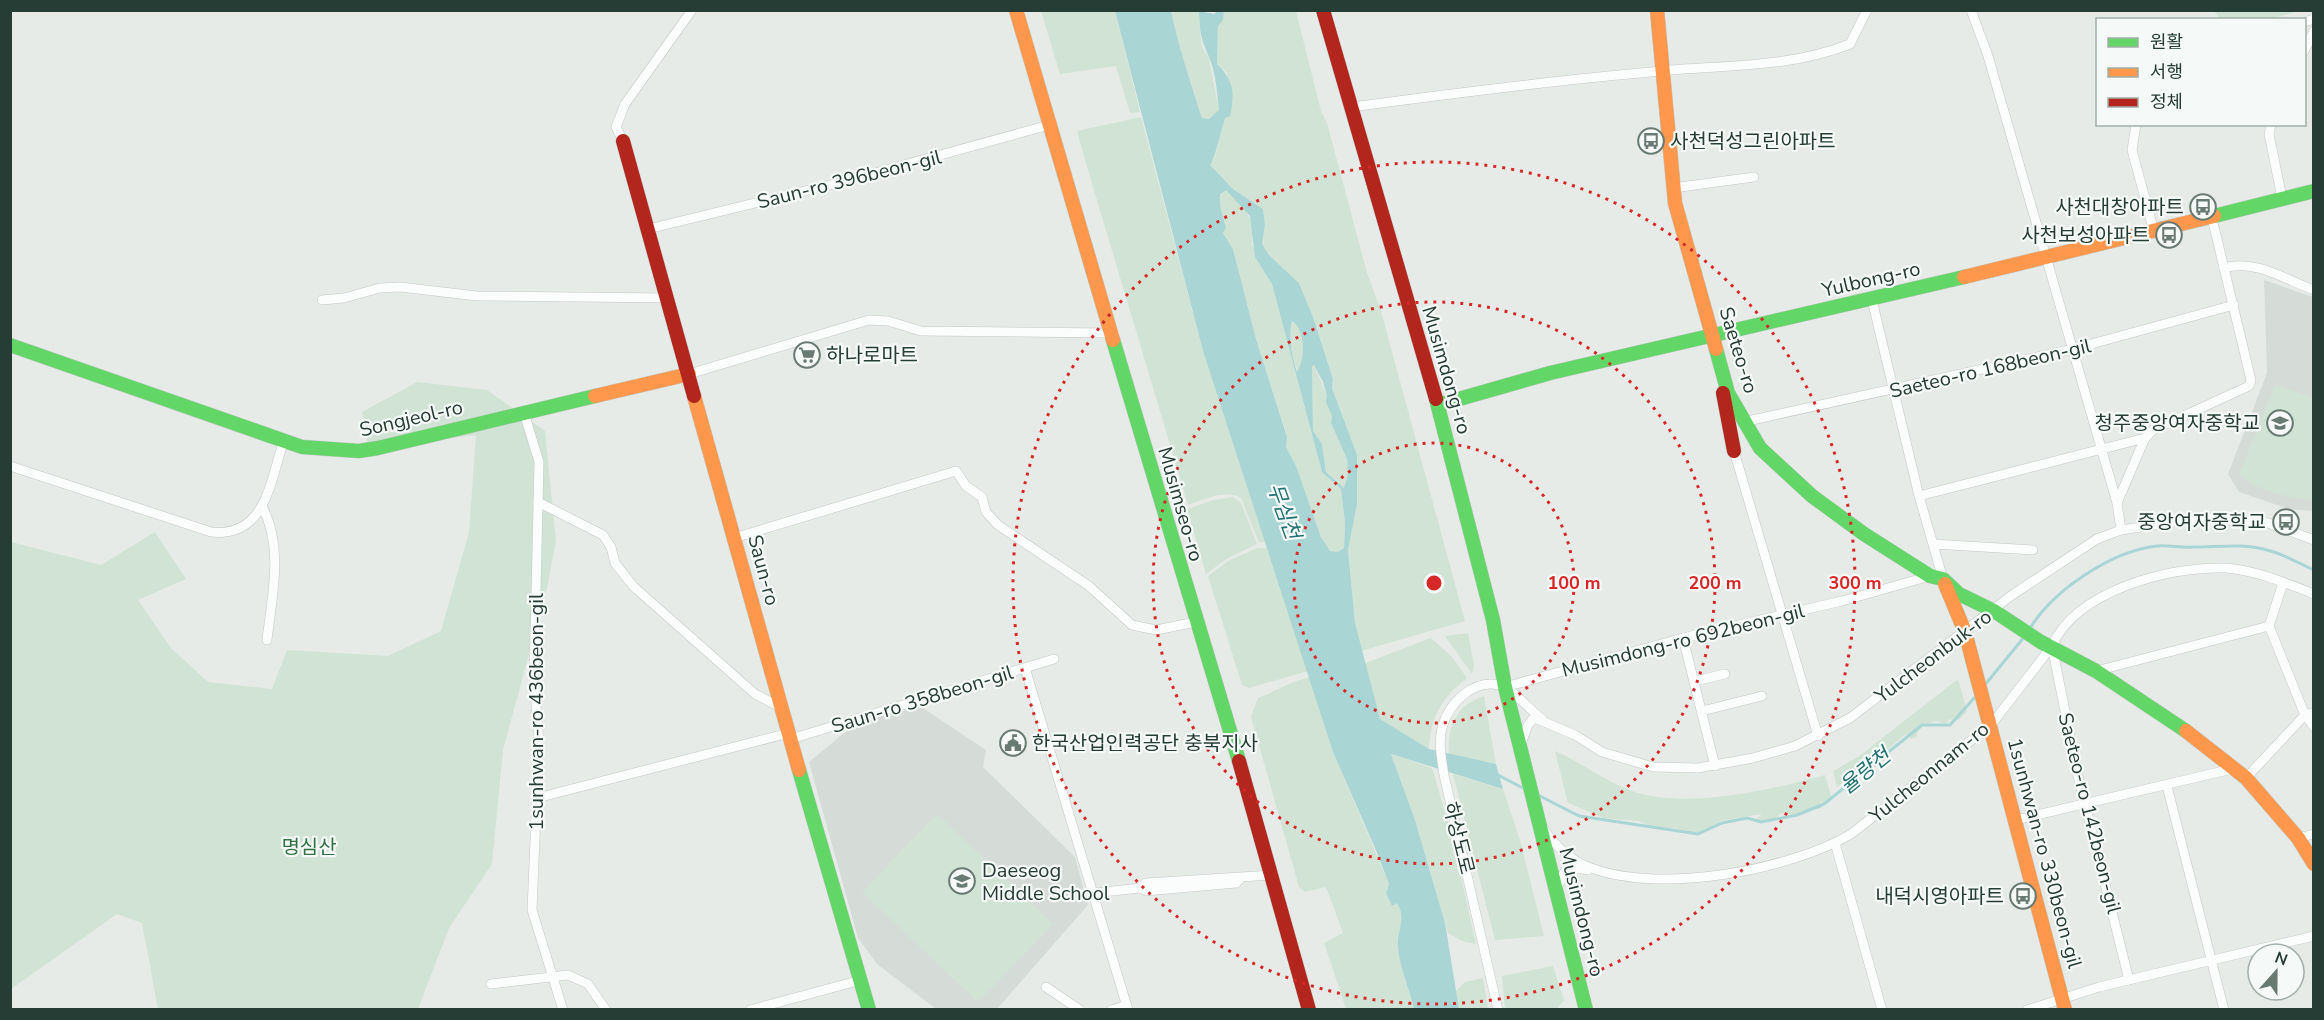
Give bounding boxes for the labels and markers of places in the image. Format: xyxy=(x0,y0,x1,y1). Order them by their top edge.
bus stop icon: 사천덕성그린아파트 xyxy=(1636,126,1666,156)
place label: 사천덕성그린아파트 xyxy=(1670,128,1836,155)
bus stop icon: 사천대창아파트 xyxy=(2188,192,2218,222)
place label: 사천대창아파트 xyxy=(2055,194,2184,221)
bus stop icon: 사천보성아파트 xyxy=(2154,220,2184,250)
place label: 사천보성아파트 xyxy=(2021,222,2150,249)
supermarket icon: 하나로마트 xyxy=(792,340,822,370)
place label: 하나로마트 xyxy=(826,342,918,369)
school or university icon: 청주중앙여자중학교 xyxy=(2265,408,2295,438)
place label: 청주중앙여자중학교 xyxy=(2094,410,2260,437)
bus stop icon: 중앙여자중학교 xyxy=(2271,507,2301,537)
place label: 중앙여자중학교 xyxy=(2137,509,2266,536)
centre of rings xyxy=(1424,573,1444,593)
public building icon: 한국산업인력공단 충북지사 xyxy=(998,728,1028,758)
place label: 한국산업인력공단 충북지사 xyxy=(1032,730,1258,757)
place label: Daeseog Middle School xyxy=(982,857,1110,907)
school or university icon: Daeseog Middle School xyxy=(947,866,977,896)
bus stop icon: 내덕시영아파트 xyxy=(2008,881,2038,911)
place label: 내덕시영아파트 xyxy=(1875,883,2004,910)

